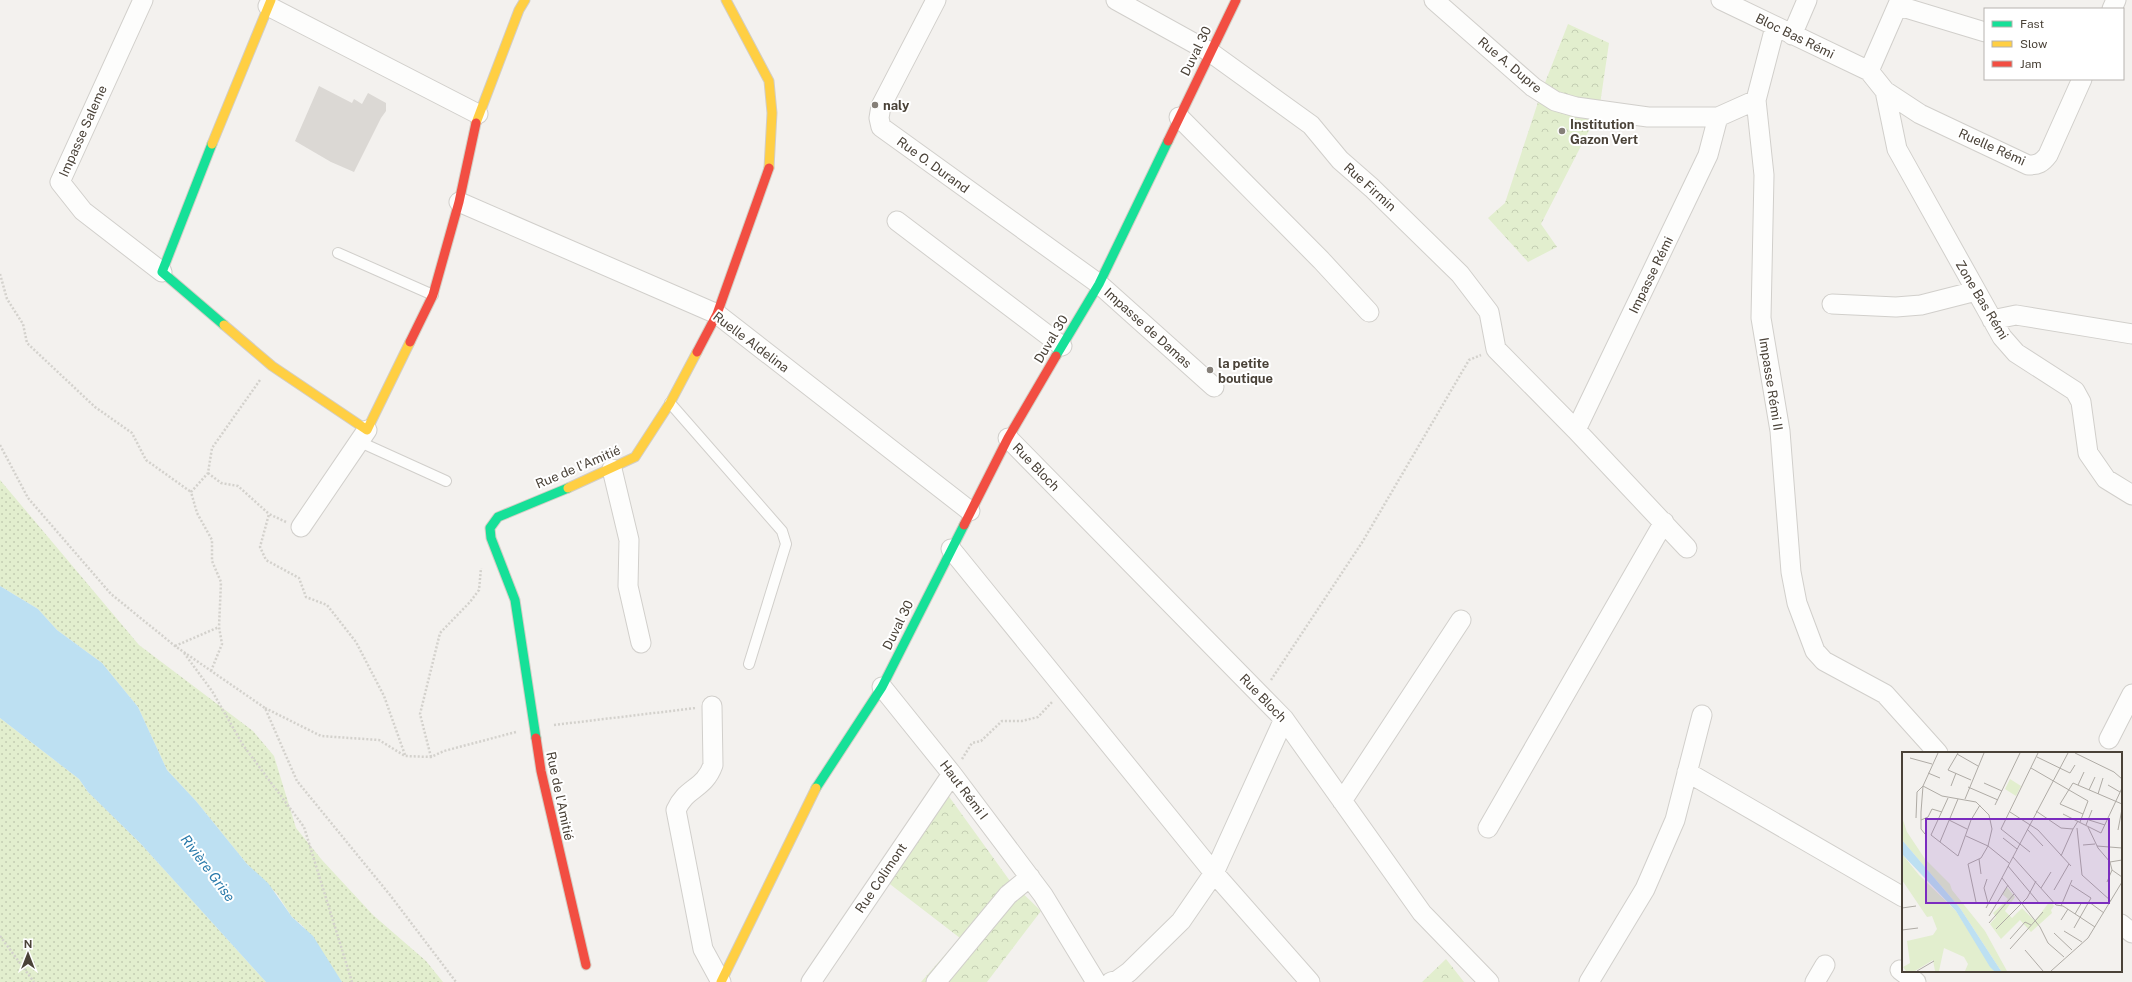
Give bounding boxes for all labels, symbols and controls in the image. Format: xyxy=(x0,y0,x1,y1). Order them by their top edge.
legend xyxy=(1984,8,2124,80)
street label: Bloc Bas Rémi xyxy=(1753,10,1837,62)
text: Fast xyxy=(2020,17,2045,31)
street label: Duval 30 xyxy=(1178,24,1214,78)
street label: Rue A. Dupre xyxy=(1475,34,1545,96)
text: Slow xyxy=(2020,37,2048,51)
text: Jam xyxy=(2020,57,2042,71)
street label: Impasse Saleme xyxy=(56,83,110,179)
place label: naly xyxy=(883,98,910,113)
marker: naly xyxy=(870,100,880,110)
place label: Institution Gazon Vert xyxy=(1570,117,1638,147)
marker: Institution Gazon Vert xyxy=(1557,126,1567,136)
street label: Ruelle Rémi xyxy=(1956,126,2028,168)
street label: Rue O. Durand xyxy=(894,134,972,196)
street label: Rue Firmin xyxy=(1341,160,1399,214)
street label: Impasse Rémi xyxy=(1626,234,1676,316)
street label: Zone Bas Rémi xyxy=(1953,258,2011,342)
street label: Impasse de Damas xyxy=(1101,285,1195,371)
street label: Ruelle Aldelina xyxy=(710,309,792,375)
street label: Duval 30 xyxy=(1031,312,1071,366)
street label: Impasse Rémi II xyxy=(1756,336,1786,432)
place label: la petite boutique xyxy=(1218,356,1273,386)
marker: la petite boutique xyxy=(1205,365,1215,375)
street label: Rue Bloch xyxy=(1009,440,1063,494)
street label: Rue de l'Amitié xyxy=(533,442,623,492)
street label: Duval 30 xyxy=(880,598,916,652)
street label: Rue Bloch xyxy=(1236,671,1290,725)
street label: Rue de l'Amitié xyxy=(543,750,577,842)
inset map xyxy=(1902,752,2122,972)
street label: Haut Rémi I xyxy=(937,757,991,823)
water label: Rivière Grise xyxy=(178,831,239,905)
street label: Rue Colimont xyxy=(852,840,910,916)
north arrow xyxy=(8,934,48,974)
text: N xyxy=(24,938,32,950)

